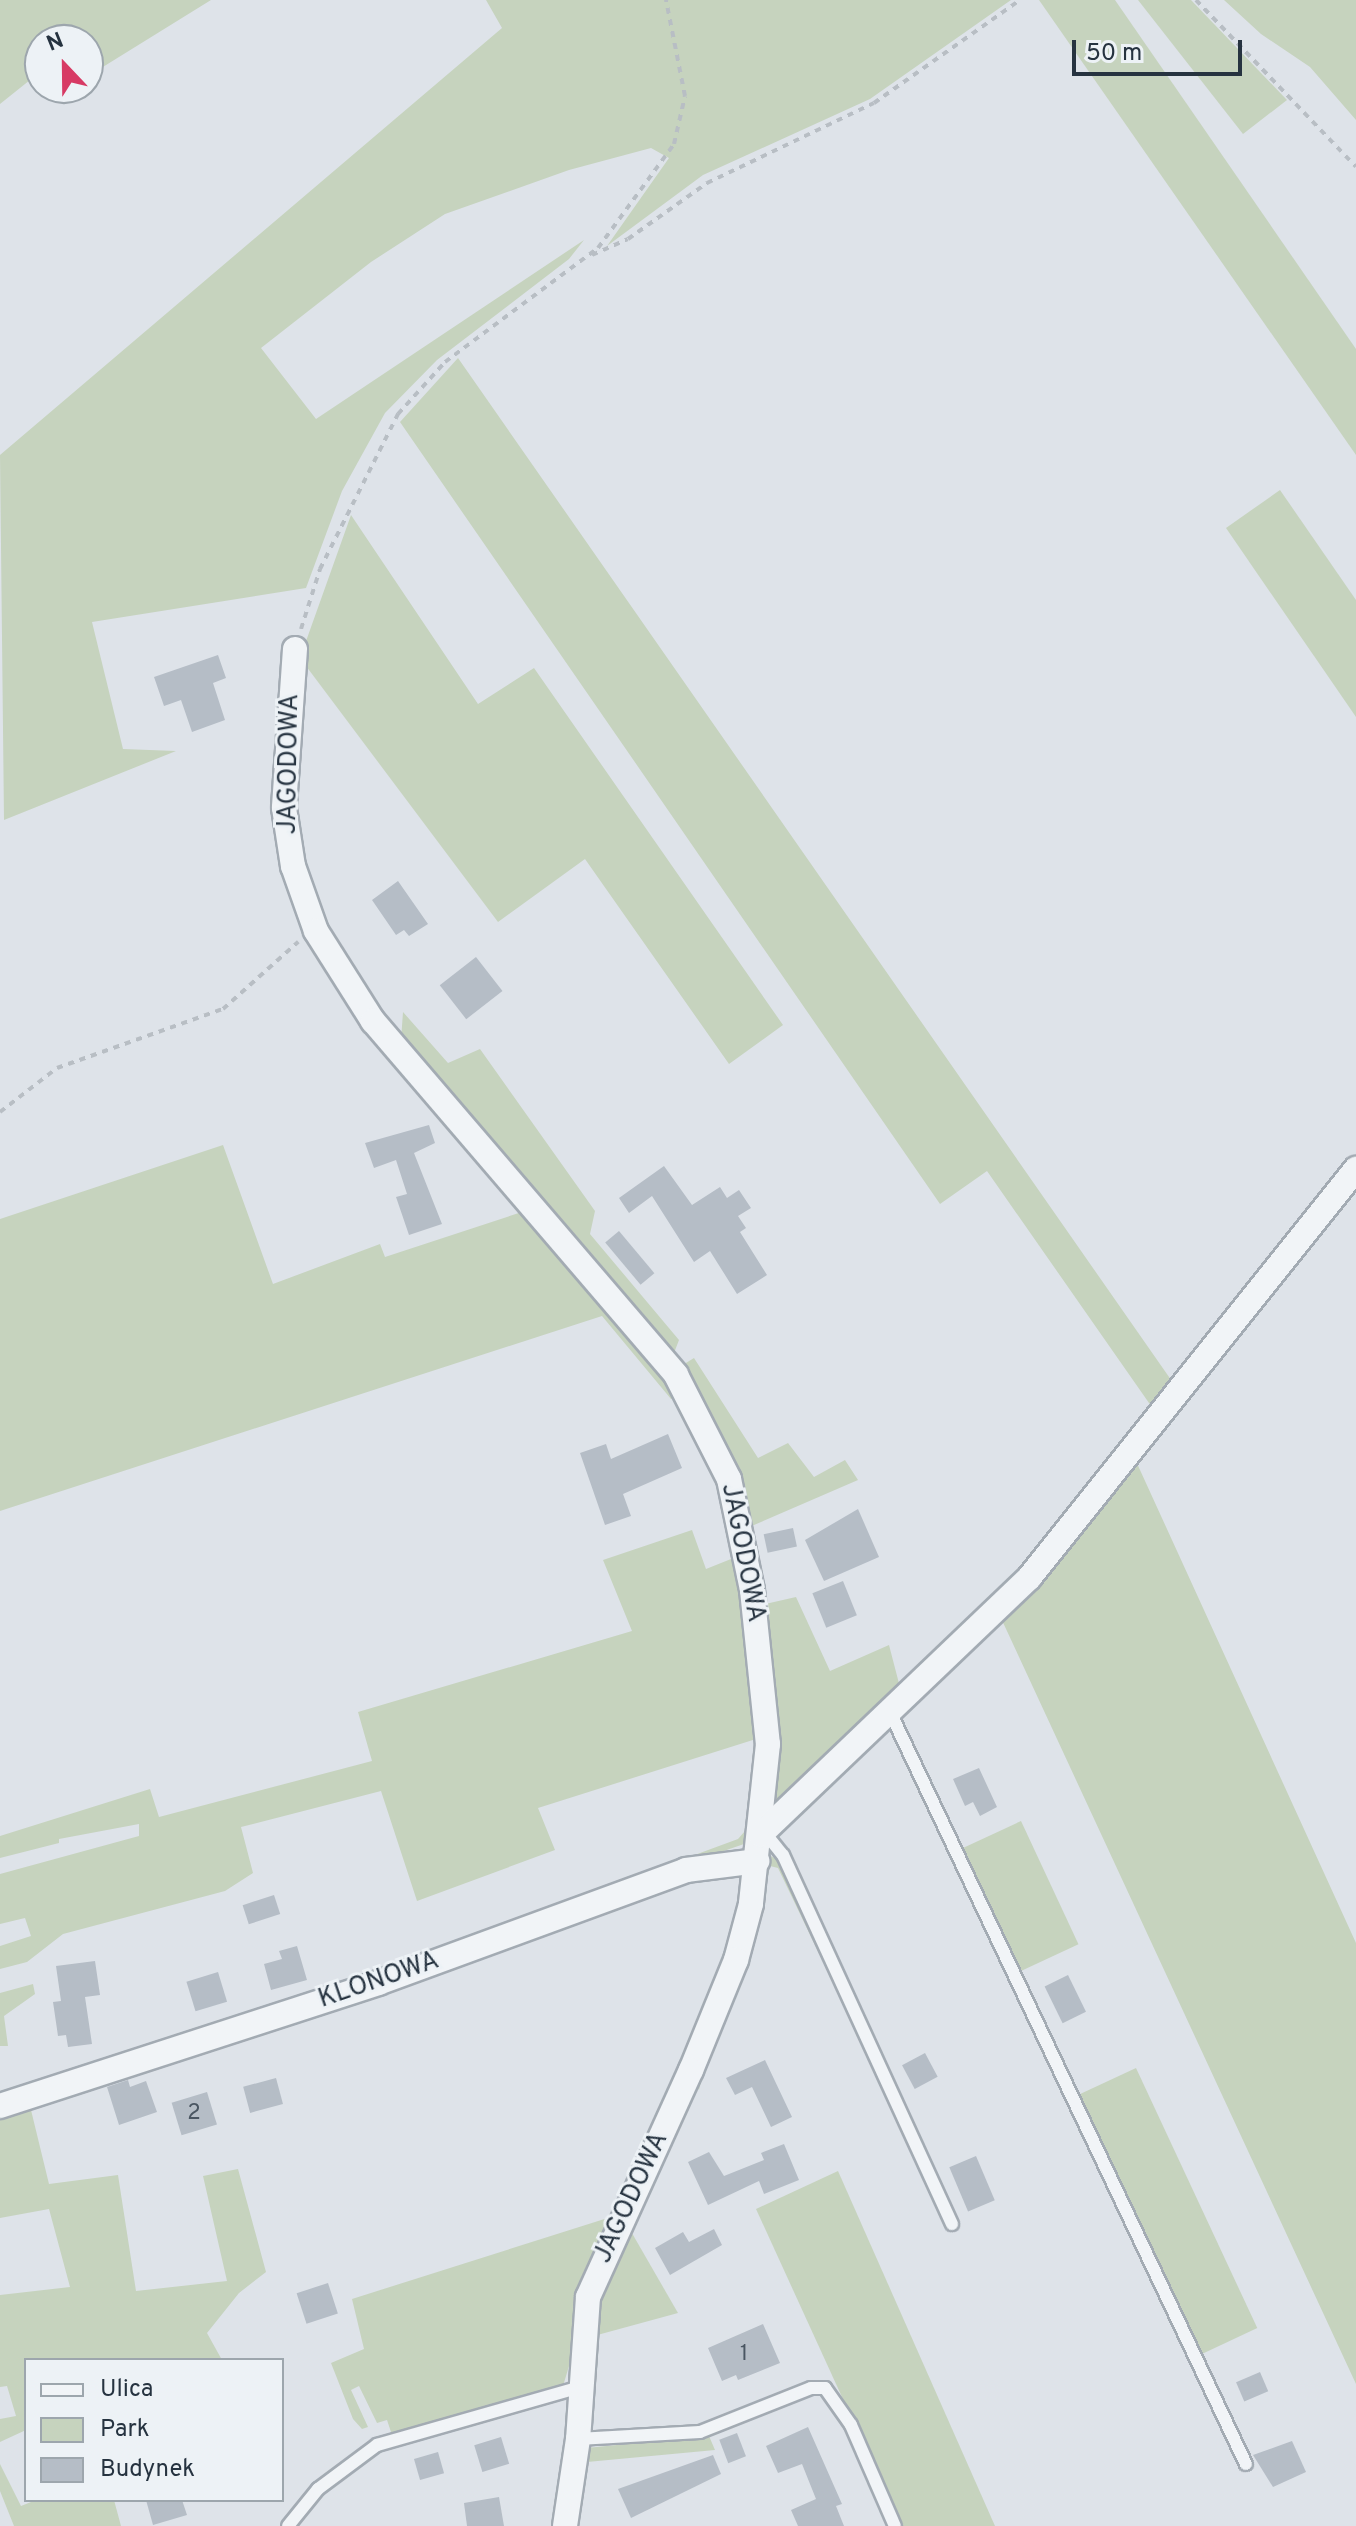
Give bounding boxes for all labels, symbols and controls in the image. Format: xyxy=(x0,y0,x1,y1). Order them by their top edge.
north arrow xyxy=(24,24,104,104)
scale bar xyxy=(1076,24,1246,74)
text: N xyxy=(43,28,68,59)
text: 50 m xyxy=(1086,39,1142,69)
street label: JAGODOWA xyxy=(273,693,307,835)
street label: JAGODOWA xyxy=(713,1481,771,1625)
street label: KLONOWA xyxy=(315,1946,443,2016)
house number: 2 xyxy=(187,2101,201,2127)
street label: JAGODOWA xyxy=(588,2128,676,2268)
house number: 1 xyxy=(740,2342,748,2368)
legend xyxy=(24,2358,284,2502)
text: Ulica xyxy=(100,2375,153,2405)
text: Park xyxy=(100,2415,150,2445)
text: Budynek xyxy=(100,2455,195,2485)

